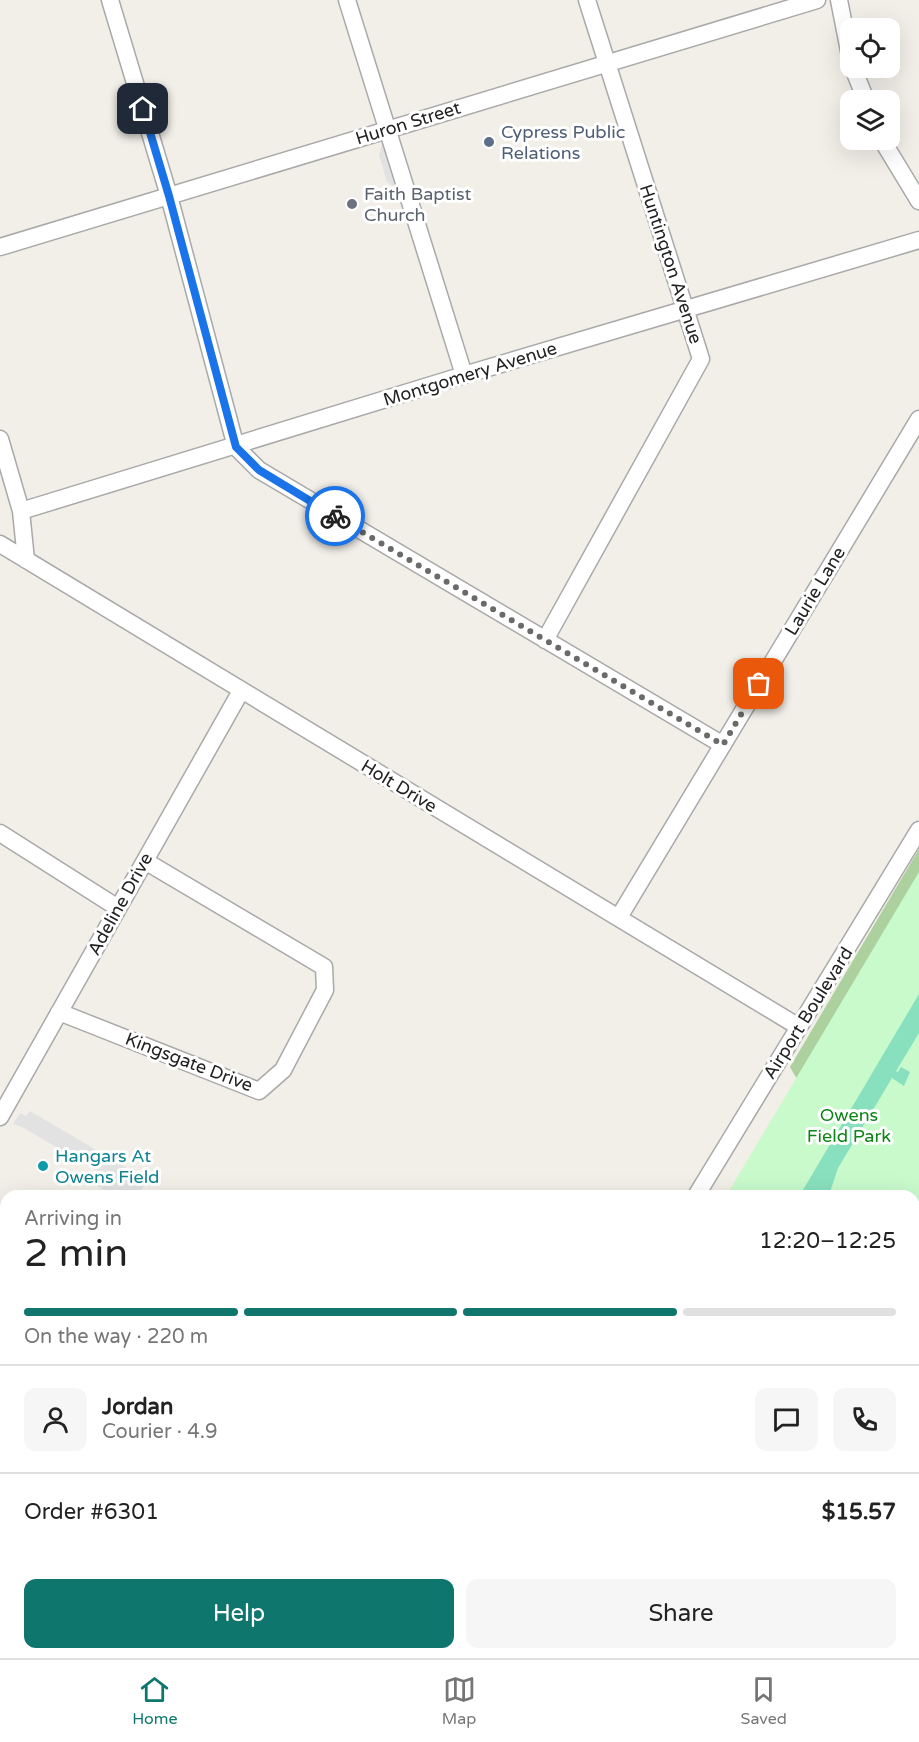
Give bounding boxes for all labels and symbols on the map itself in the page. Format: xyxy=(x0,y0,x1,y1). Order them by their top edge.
pin xyxy=(117,83,168,134)
street label: Huron Street xyxy=(353,97,463,149)
place label: Cypress Public Relations xyxy=(501,121,625,164)
marker: Cypress Public Relations xyxy=(482,135,496,149)
street label: Huntington Avenue xyxy=(635,181,707,347)
place label: Faith Baptist Church xyxy=(364,183,471,226)
marker: Faith Baptist Church xyxy=(345,197,359,211)
street label: Montgomery Avenue xyxy=(381,337,559,411)
courier xyxy=(305,486,365,546)
street label: Laurie Lane xyxy=(780,543,850,639)
pin xyxy=(733,658,784,709)
street label: Holt Drive xyxy=(357,755,441,817)
street label: Adeline Drive xyxy=(83,849,157,959)
street label: Airport Boulevard xyxy=(758,943,858,1083)
street label: Kingsgate Drive xyxy=(122,1028,256,1096)
park label: Owens Field Park xyxy=(807,1104,891,1147)
place label: Hangars At Owens Field xyxy=(55,1145,159,1188)
marker: Hangars At Owens Field xyxy=(36,1159,50,1173)

